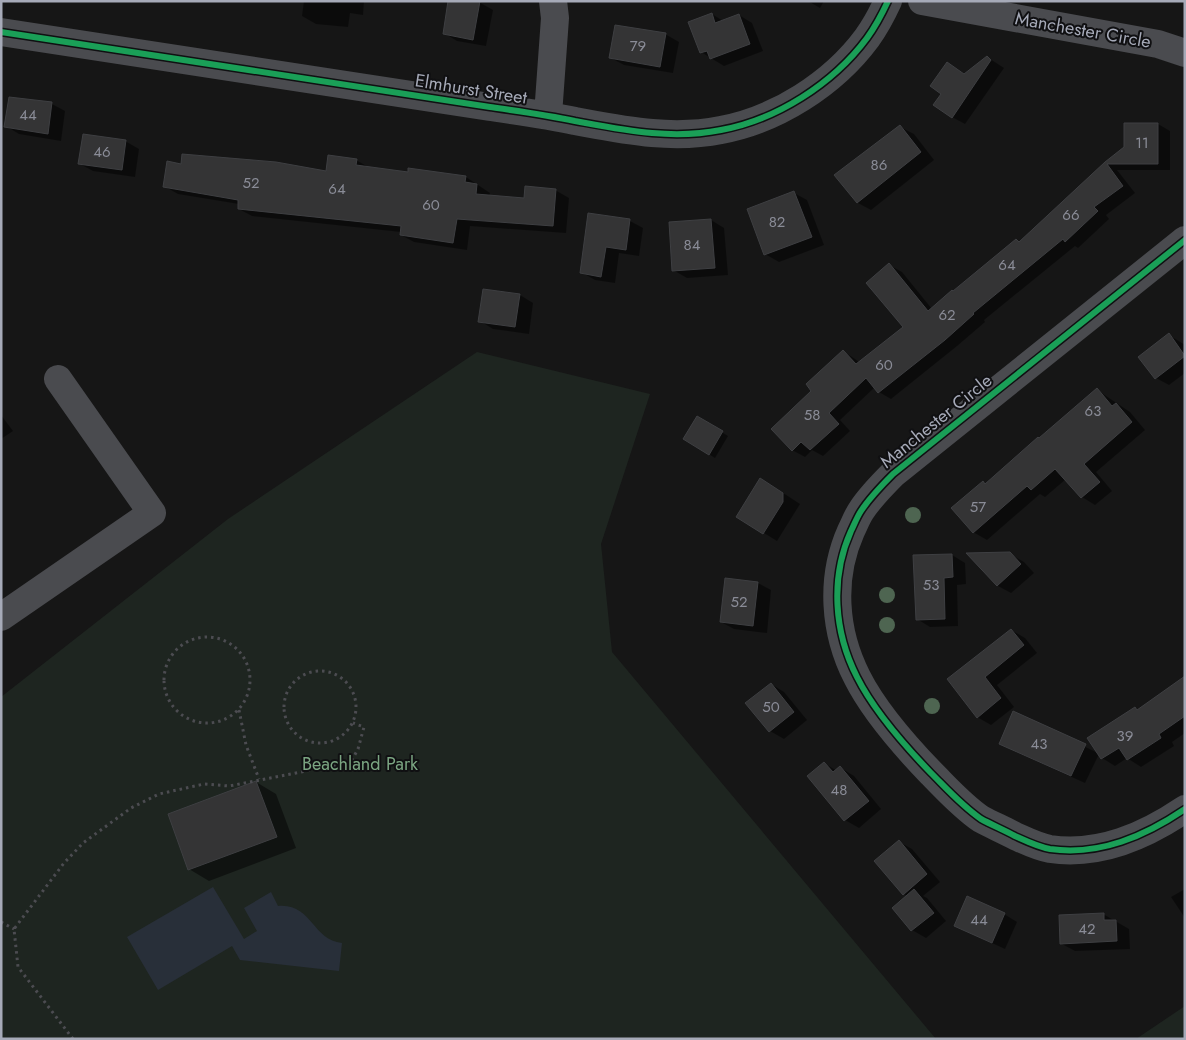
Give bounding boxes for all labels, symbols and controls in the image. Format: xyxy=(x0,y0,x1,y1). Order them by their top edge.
street label: Manchester Circle xyxy=(1013,5,1153,55)
house number: 79 xyxy=(630,35,646,57)
street label: Elmhurst Street xyxy=(413,67,530,111)
house number: 44 xyxy=(19,104,37,126)
house number: 11 xyxy=(1135,132,1149,154)
house number: 46 xyxy=(93,141,111,163)
house number: 86 xyxy=(871,154,887,176)
house number: 52 xyxy=(243,172,260,194)
house number: 64 xyxy=(328,178,346,200)
house number: 60 xyxy=(422,194,440,216)
house number: 66 xyxy=(1062,204,1080,226)
house number: 82 xyxy=(769,211,785,233)
house number: 84 xyxy=(684,234,701,256)
house number: 64 xyxy=(998,254,1016,276)
house number: 62 xyxy=(938,304,956,326)
house number: 60 xyxy=(875,354,893,376)
street label: Manchester Circle xyxy=(874,368,998,474)
house number: 63 xyxy=(1085,400,1101,422)
house number: 58 xyxy=(804,404,820,426)
house number: 57 xyxy=(970,496,986,518)
house number: 53 xyxy=(923,574,939,596)
house number: 52 xyxy=(731,591,748,613)
house number: 50 xyxy=(762,696,780,718)
house number: 39 xyxy=(1117,725,1133,747)
house number: 43 xyxy=(1031,733,1047,755)
park label: Beachland Park xyxy=(302,751,418,777)
house number: 48 xyxy=(831,779,847,801)
house number: 44 xyxy=(970,909,988,931)
house number: 42 xyxy=(1078,918,1096,940)

